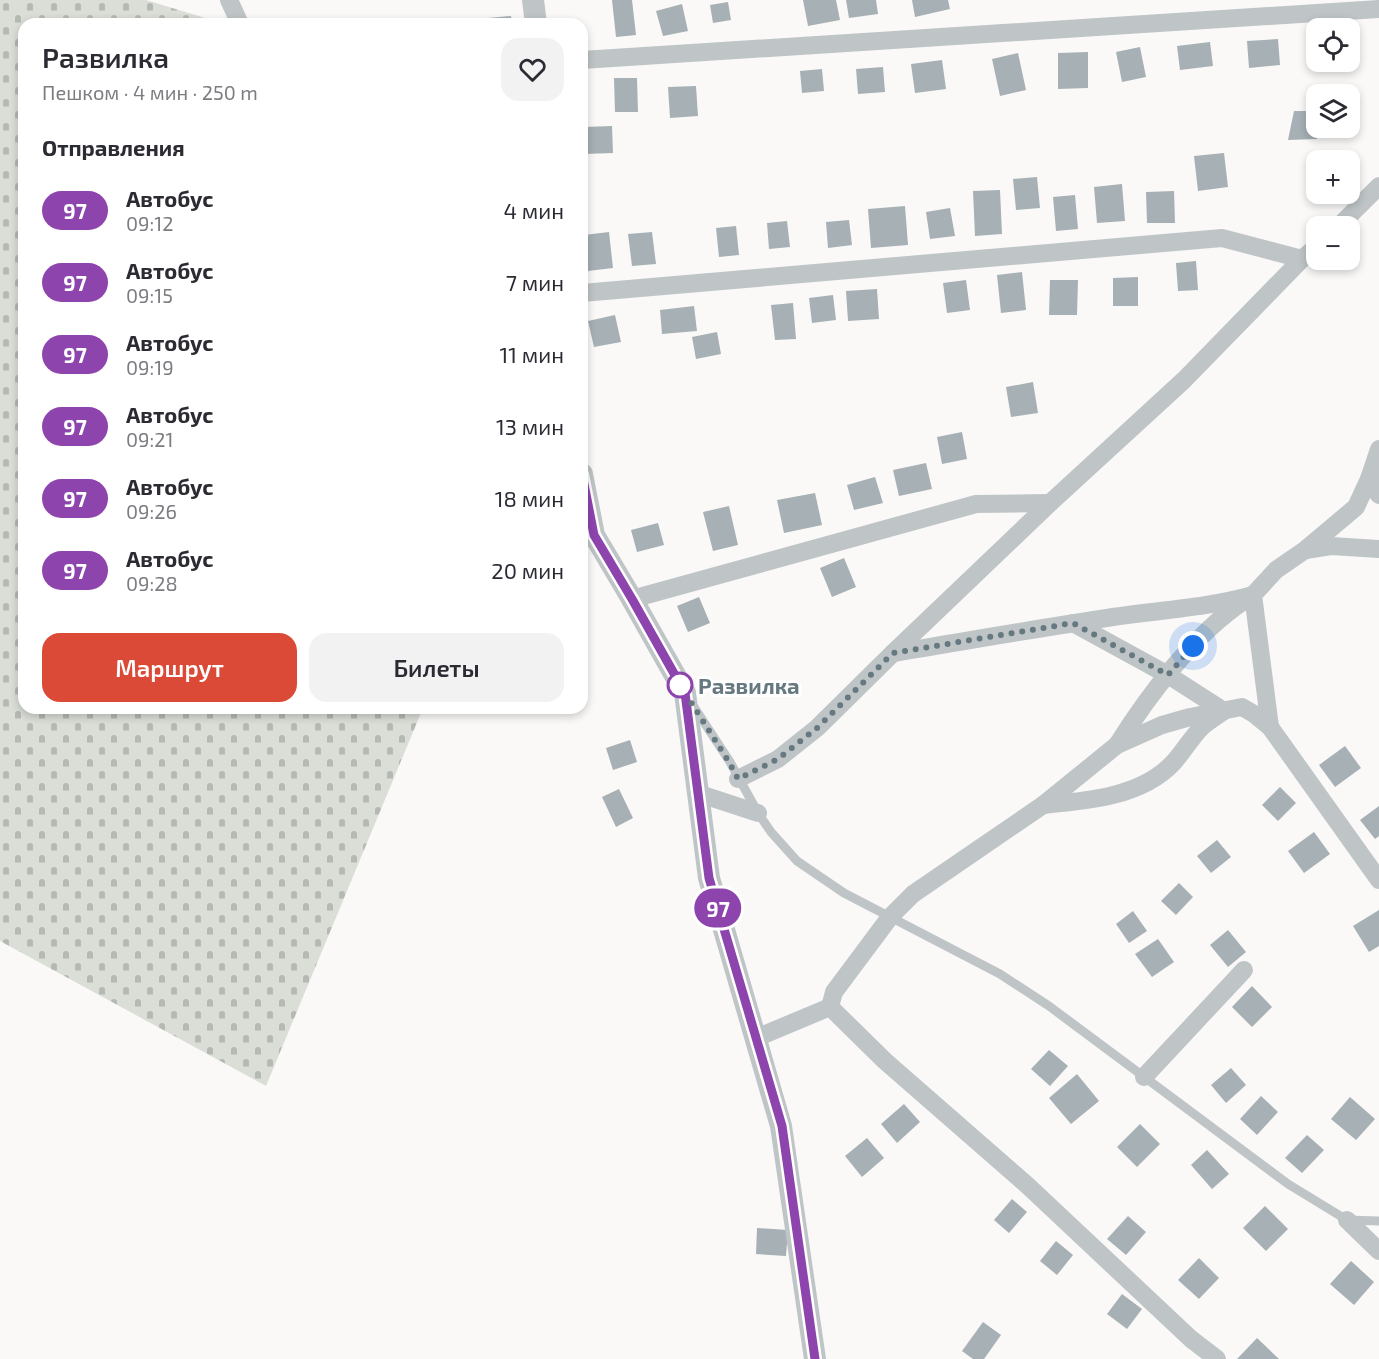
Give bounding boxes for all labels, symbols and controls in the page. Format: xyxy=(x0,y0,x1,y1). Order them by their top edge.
map controls xyxy=(1306,18,1360,270)
button: locate xyxy=(1306,18,1360,72)
button: heart xyxy=(501,38,564,101)
text: Развилка xyxy=(42,40,169,74)
text: Пешком · 4 мин · 250 m xyxy=(42,80,258,104)
button: layers xyxy=(1306,84,1360,138)
text: Отправления xyxy=(42,134,185,160)
button: + xyxy=(1306,150,1360,204)
text: Автобус xyxy=(126,185,214,211)
text: 4 мин xyxy=(503,197,564,223)
text: 97 xyxy=(63,198,87,223)
text: 09:12 xyxy=(126,211,173,235)
button: − xyxy=(1306,216,1360,270)
text: Автобус xyxy=(126,257,214,283)
text: 7 мин xyxy=(506,269,564,295)
text: 97 xyxy=(63,270,87,295)
text: 09:15 xyxy=(126,283,173,307)
text: Автобус xyxy=(126,329,214,355)
text: 11 мин xyxy=(499,341,564,367)
text: 97 xyxy=(63,342,87,367)
text: 09:19 xyxy=(126,355,174,379)
text: Автобус xyxy=(126,401,214,427)
text: 13 мин xyxy=(496,413,564,439)
text: 97 xyxy=(63,414,87,439)
text: 09:21 xyxy=(126,427,173,451)
text: Автобус xyxy=(126,473,214,499)
text: 18 мин xyxy=(495,485,564,511)
text: 97 xyxy=(63,486,87,511)
text: 09:26 xyxy=(126,499,177,523)
text: Автобус xyxy=(126,545,214,571)
text: 20 мин xyxy=(491,557,564,583)
text: 97 xyxy=(63,558,87,583)
text: 09:28 xyxy=(126,571,178,595)
your location xyxy=(1178,631,1208,661)
button: Маршрут xyxy=(42,633,297,702)
button: Билеты xyxy=(309,633,564,702)
marker: Развилка xyxy=(667,672,693,698)
place label: Развилка xyxy=(698,672,800,698)
line badge: 97 xyxy=(691,888,745,928)
text: 97 xyxy=(706,896,730,921)

